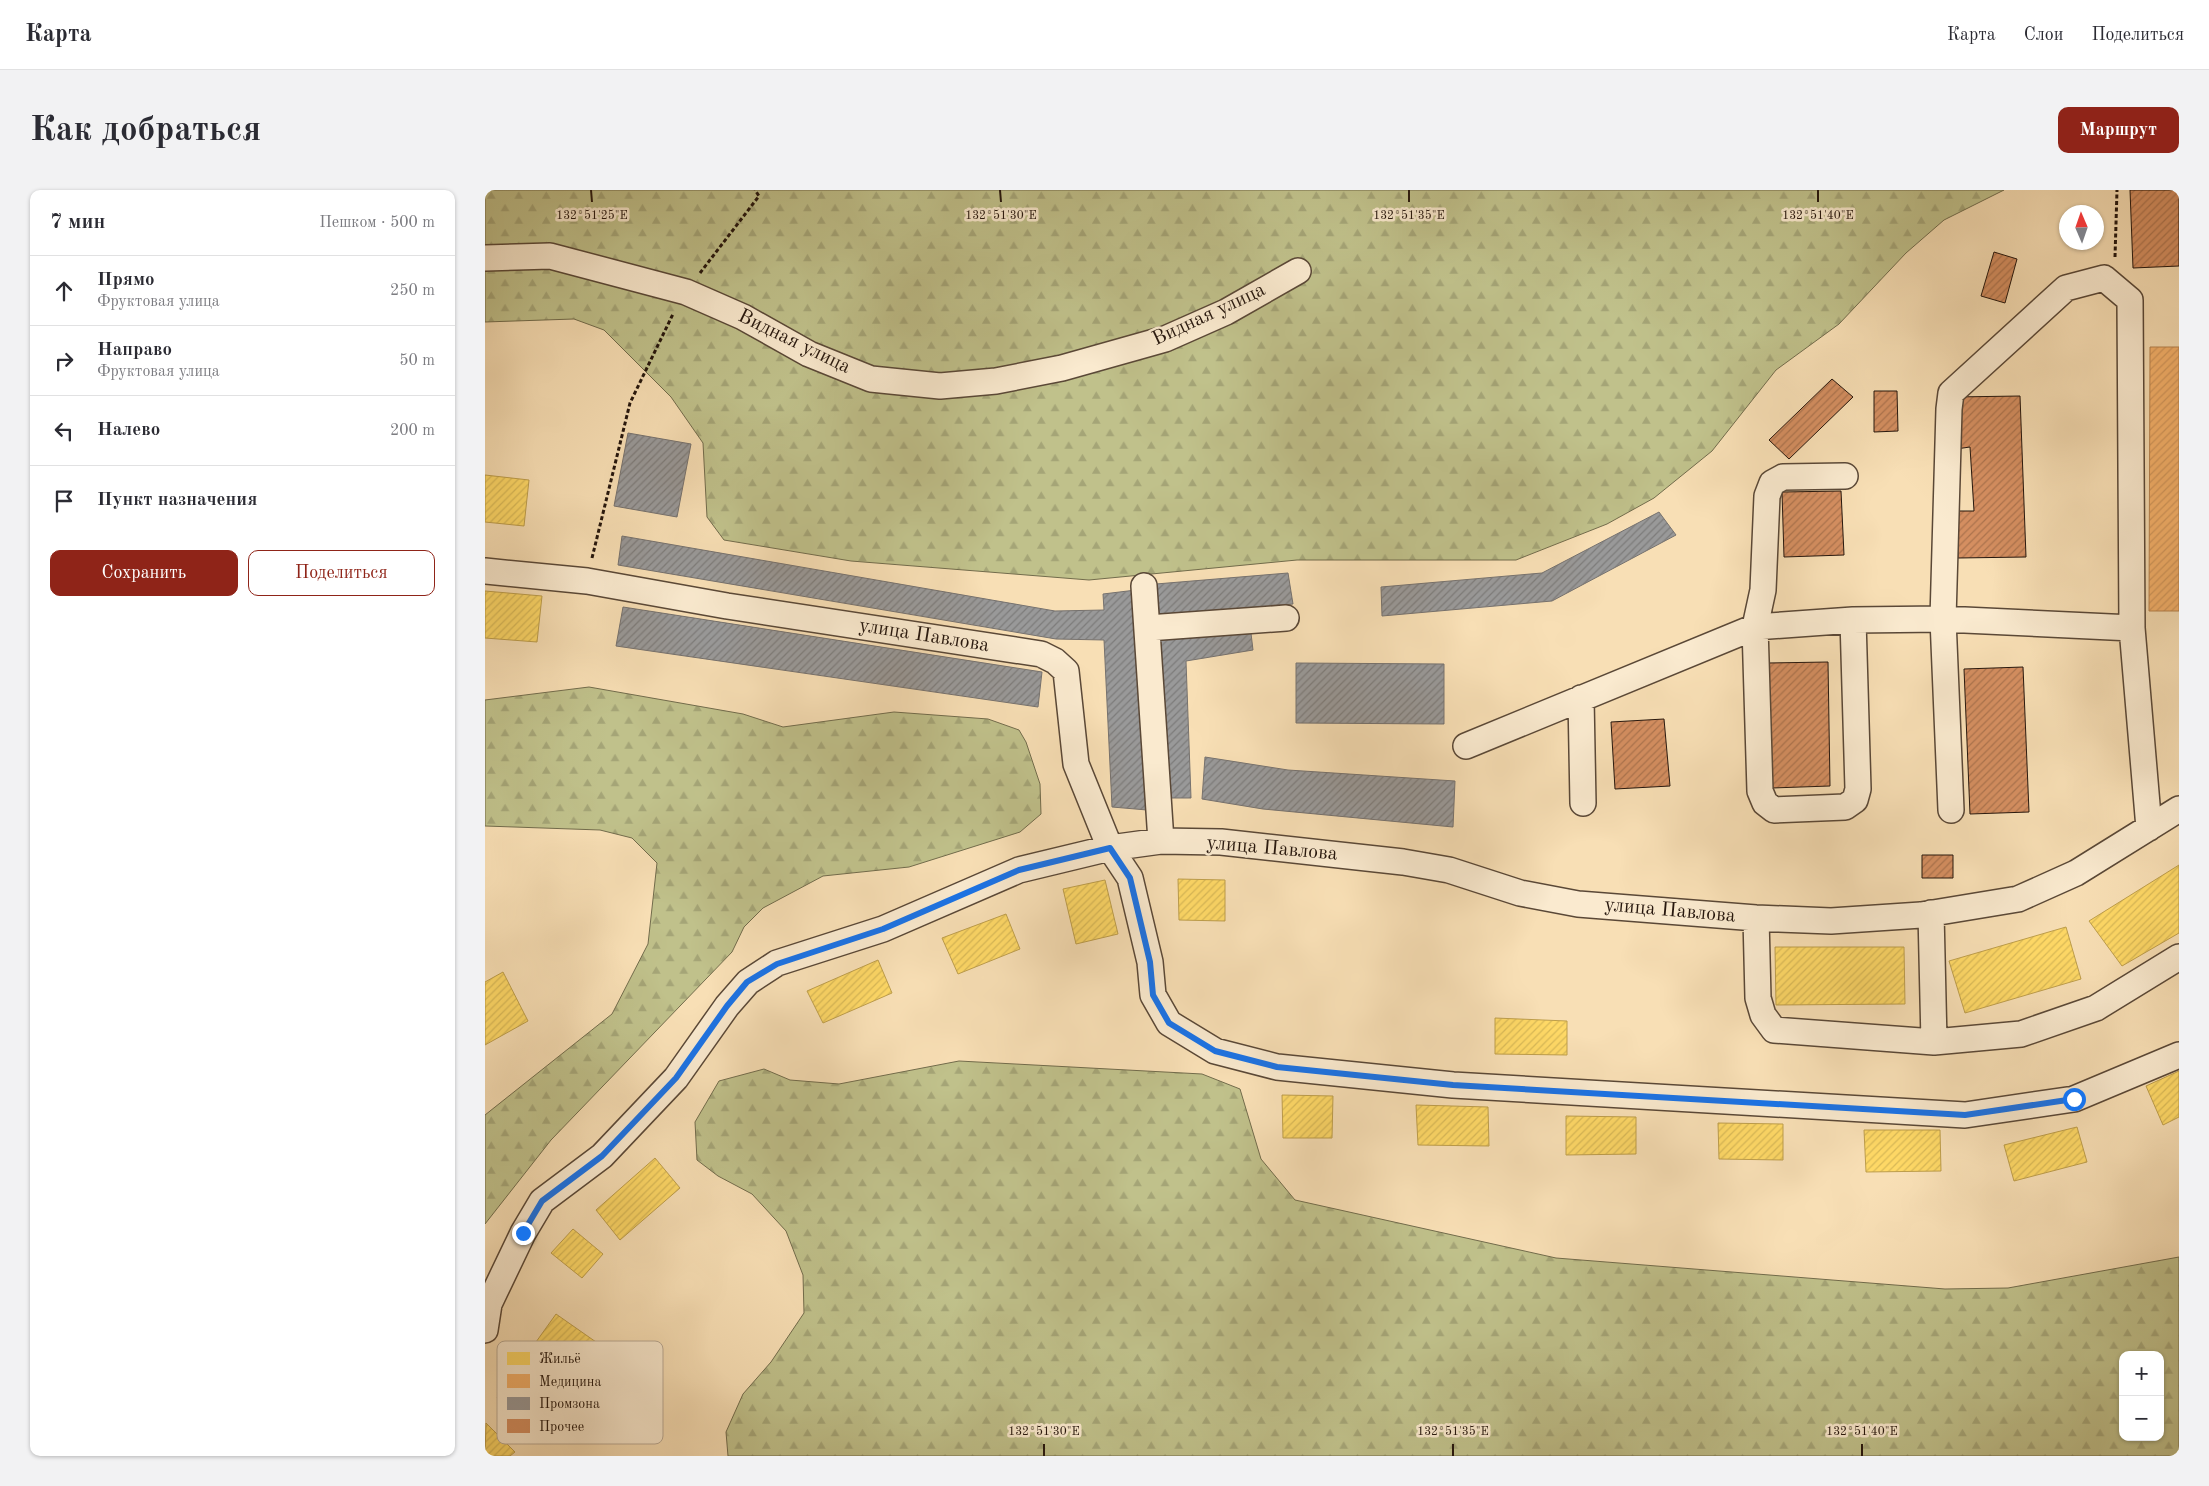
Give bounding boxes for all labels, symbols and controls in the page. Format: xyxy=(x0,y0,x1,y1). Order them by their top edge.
text: Карта xyxy=(25,23,92,47)
text: Карта xyxy=(1947,26,1996,44)
text: Слои xyxy=(2024,26,2063,44)
text: Поделиться xyxy=(2091,26,2184,44)
button: Маршрут xyxy=(2058,107,2179,153)
text: Как добраться xyxy=(30,113,261,148)
north arrow xyxy=(2059,205,2104,250)
text: 132°51'25"E xyxy=(556,209,628,222)
text: 132°51'30"E xyxy=(965,209,1037,222)
text: 132°51'35"E xyxy=(1373,209,1445,222)
text: 132°51'40"E xyxy=(1782,209,1854,222)
text: 7 мин xyxy=(50,212,105,233)
text: Пешком · 500 m xyxy=(319,215,435,231)
text: Прямо xyxy=(97,271,155,290)
icon: ahead xyxy=(50,277,78,305)
street label: Видная улица xyxy=(1149,280,1269,350)
text: 250 m xyxy=(390,283,435,299)
text: Фруктовая улица xyxy=(97,294,220,310)
street label: Видная улица xyxy=(735,306,853,378)
text: Направо xyxy=(97,341,172,360)
icon: right xyxy=(50,347,78,375)
text: 50 m xyxy=(399,353,435,369)
text: Фруктовая улица xyxy=(97,364,220,380)
icon: left xyxy=(50,417,78,445)
text: Налево xyxy=(97,421,160,440)
text: 200 m xyxy=(390,423,435,439)
icon: arrive xyxy=(50,487,78,515)
text: Пункт назначения xyxy=(97,491,257,510)
button: Сохранить xyxy=(50,550,238,596)
button: Поделиться xyxy=(248,550,435,596)
street label: улица Павлова xyxy=(858,616,991,656)
street label: улица Павлова xyxy=(1206,833,1338,865)
street label: улица Павлова xyxy=(1604,895,1736,927)
route start xyxy=(2063,1088,2086,1111)
route end xyxy=(512,1222,535,1245)
legend xyxy=(497,1341,663,1444)
map controls xyxy=(2119,1351,2164,1441)
button: + xyxy=(2119,1351,2164,1396)
text: Жильё xyxy=(539,1352,581,1366)
text: Медицина xyxy=(539,1375,601,1389)
button: − xyxy=(2119,1396,2164,1441)
text: Промзона xyxy=(539,1397,600,1411)
text: Прочее xyxy=(539,1420,584,1434)
text: 132°51'30"E xyxy=(1008,1425,1080,1438)
text: 132°51'35"E xyxy=(1417,1425,1489,1438)
text: 132°51'40"E xyxy=(1826,1425,1898,1438)

